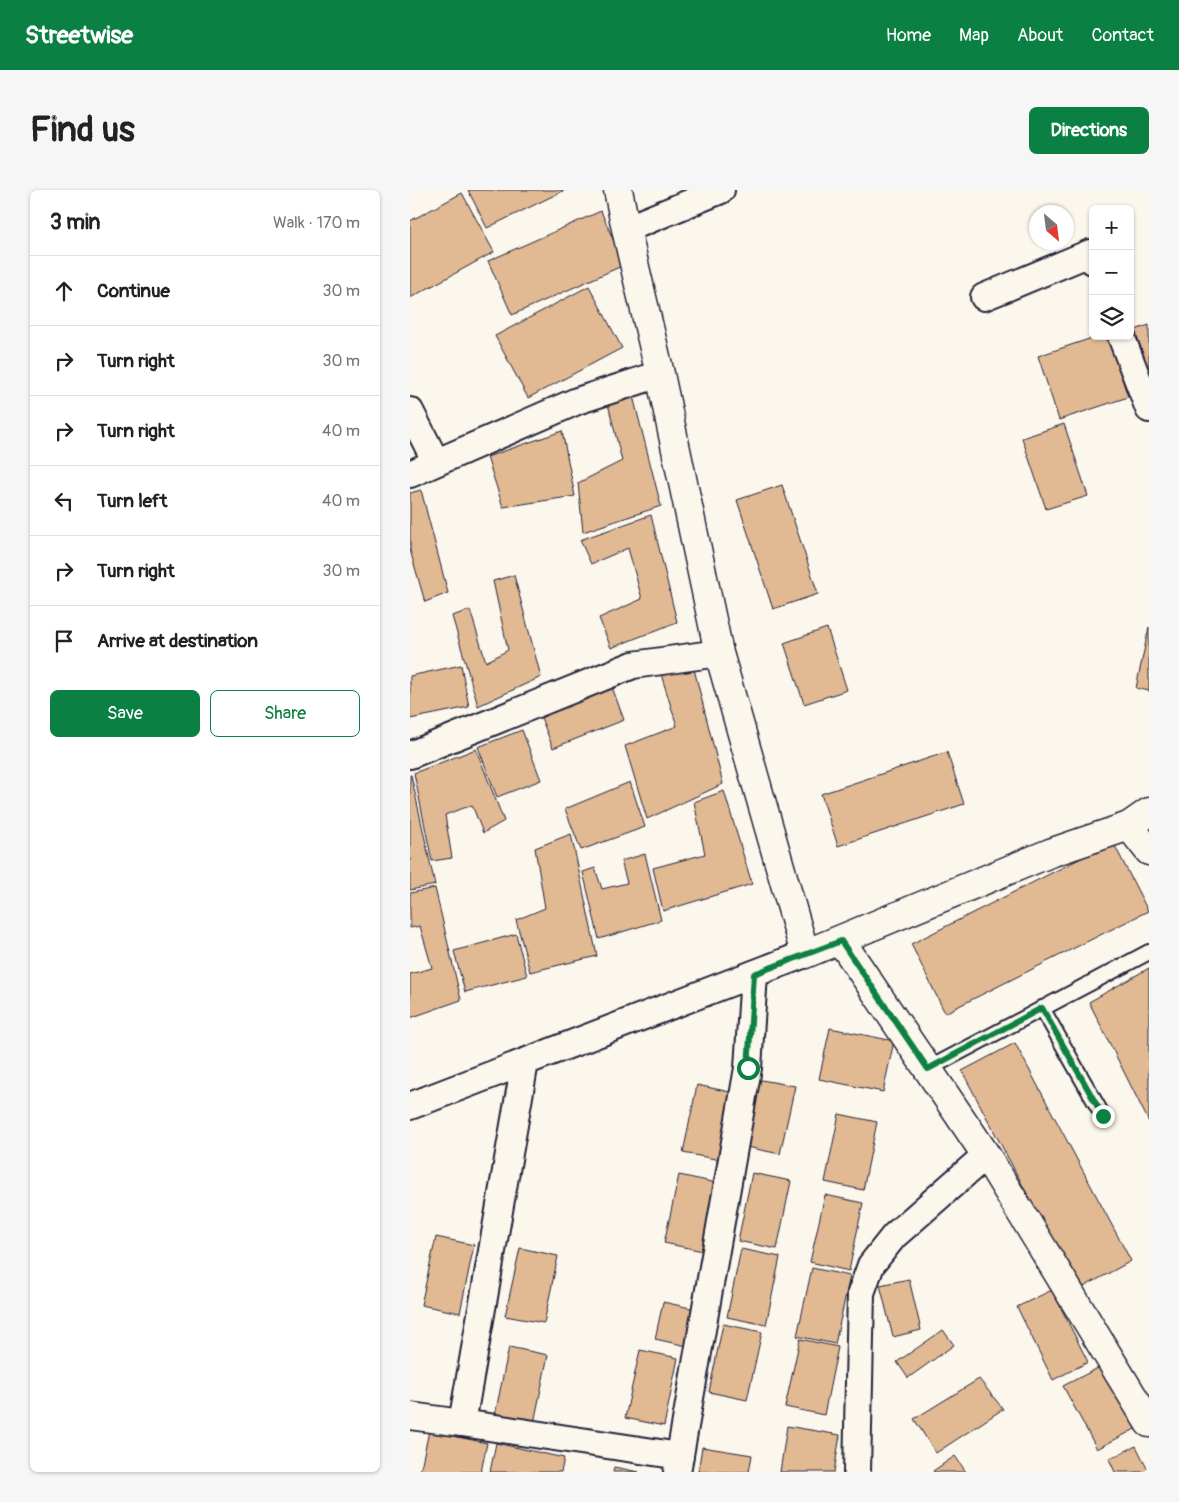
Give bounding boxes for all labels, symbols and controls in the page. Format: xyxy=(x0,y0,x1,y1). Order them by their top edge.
text: Streetwise xyxy=(25,21,133,50)
text: Home xyxy=(886,24,931,47)
text: Map xyxy=(959,24,989,47)
text: About xyxy=(1017,24,1063,47)
text: Contact xyxy=(1091,24,1154,47)
button: Directions xyxy=(1029,107,1149,154)
text: Find us xyxy=(30,108,135,152)
north arrow xyxy=(1029,205,1074,250)
map controls xyxy=(1089,205,1134,340)
button: + xyxy=(1089,205,1134,250)
text: 3 min xyxy=(50,209,100,236)
text: Walk · 170 m xyxy=(273,213,360,233)
button: − xyxy=(1089,250,1134,295)
icon: ahead xyxy=(50,277,78,305)
text: Continue xyxy=(97,279,170,303)
text: 30 m xyxy=(322,281,360,301)
button: layers xyxy=(1089,295,1134,340)
icon: right xyxy=(50,347,78,375)
text: Turn right xyxy=(97,349,175,373)
text: 30 m xyxy=(322,351,360,371)
icon: right xyxy=(50,417,78,445)
text: Turn right xyxy=(97,419,175,443)
text: 40 m xyxy=(322,421,360,441)
icon: left xyxy=(50,487,78,515)
text: Turn left xyxy=(97,489,167,513)
text: 40 m xyxy=(322,491,360,511)
icon: right xyxy=(50,557,78,585)
text: Turn right xyxy=(97,559,175,583)
text: 30 m xyxy=(322,561,360,581)
icon: arrive xyxy=(50,627,78,655)
text: Arrive at destination xyxy=(97,629,258,653)
button: Save xyxy=(50,690,200,737)
button: Share xyxy=(210,690,360,737)
route start xyxy=(737,1057,760,1080)
route end xyxy=(1092,1105,1115,1128)

